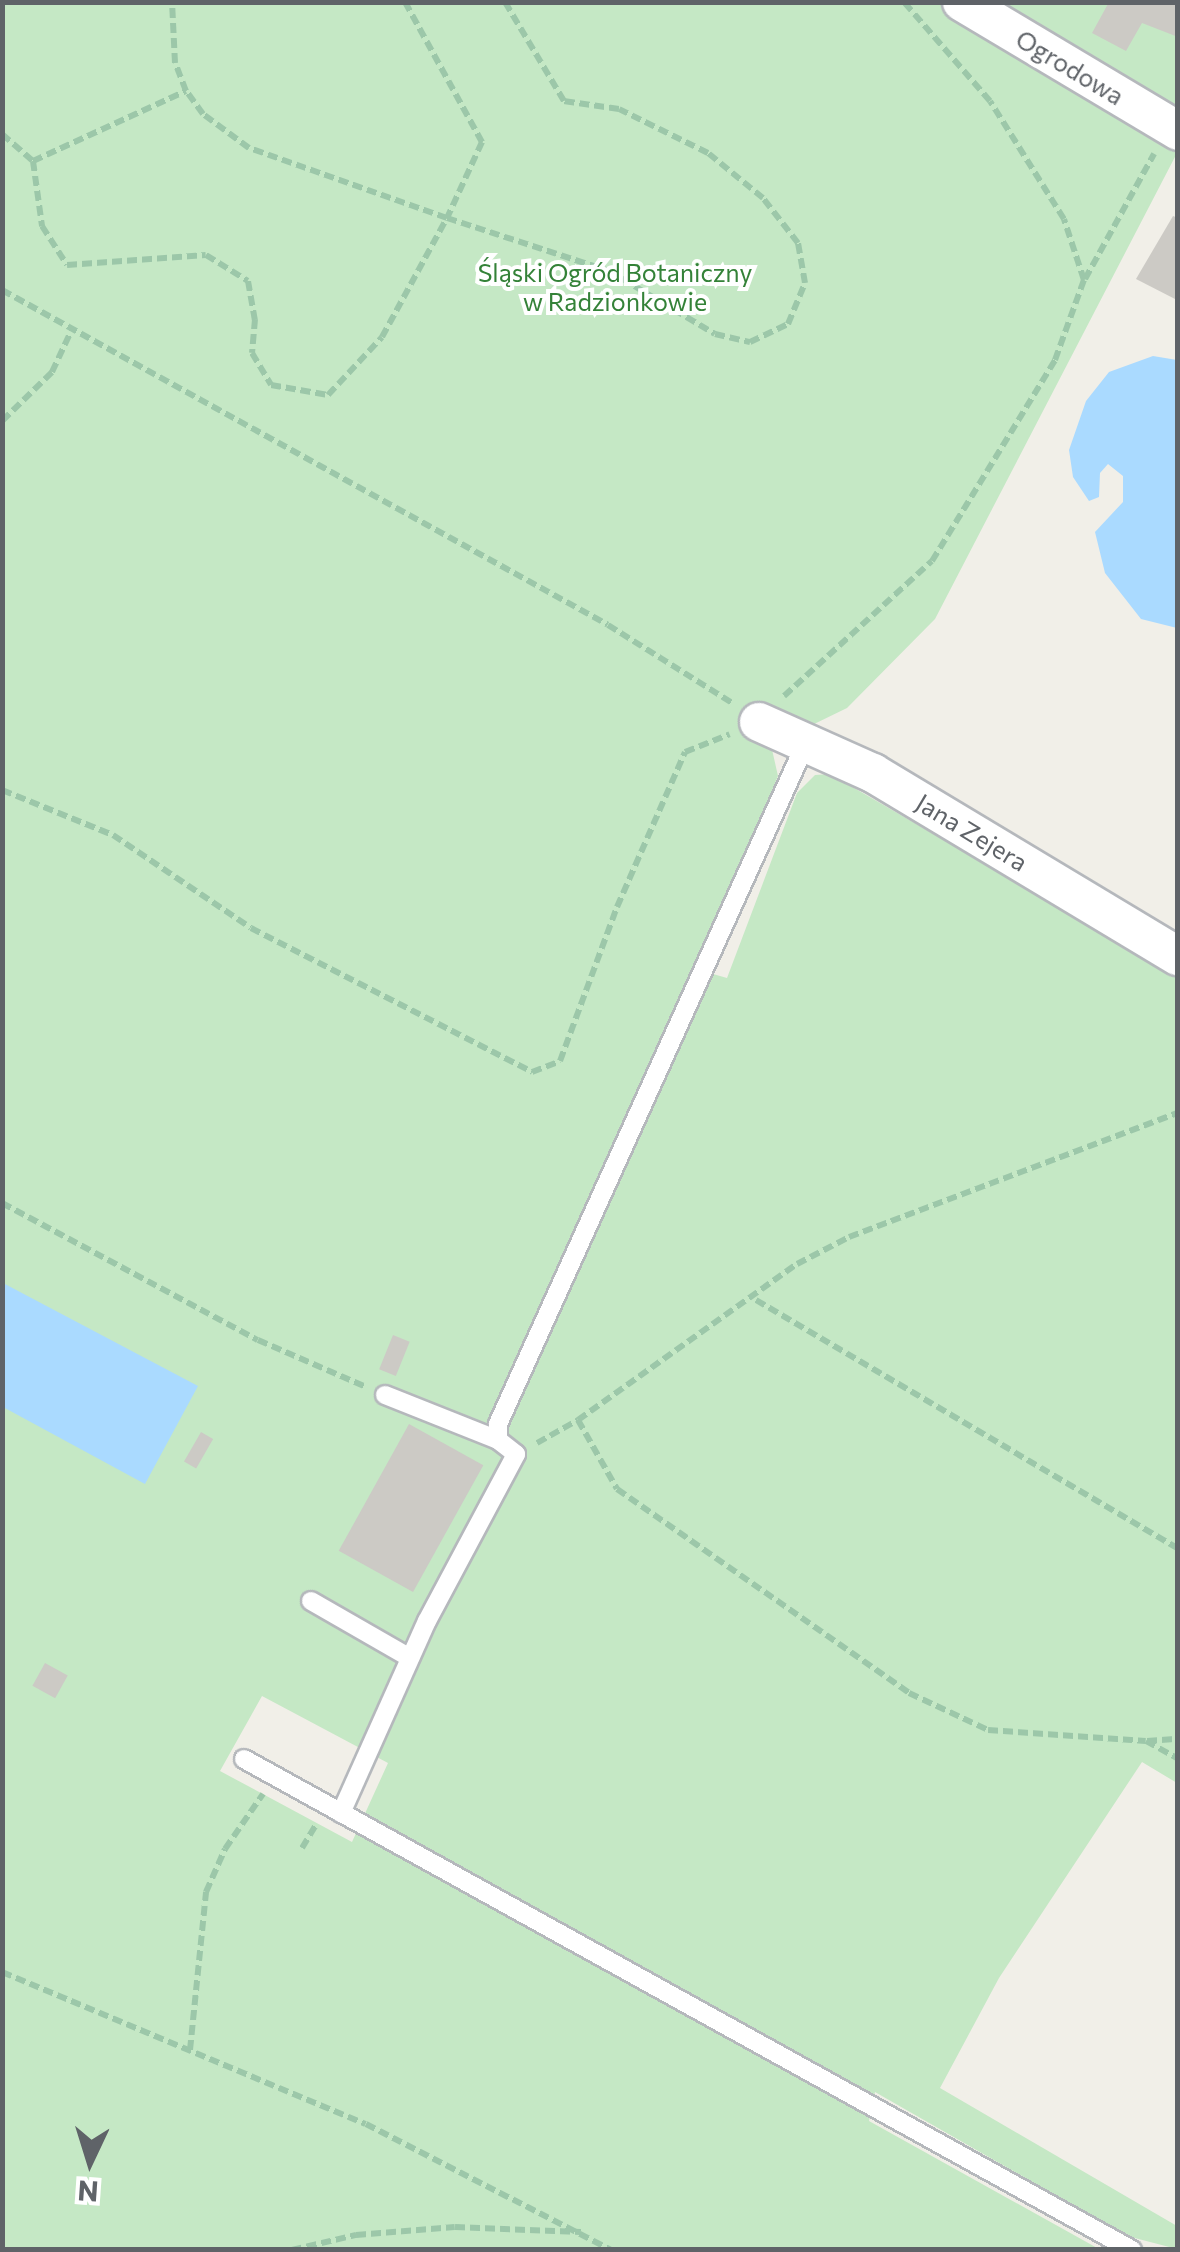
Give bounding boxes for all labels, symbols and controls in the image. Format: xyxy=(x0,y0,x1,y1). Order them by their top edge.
street label: Ogrodowa xyxy=(1011,23,1129,111)
park label: Śląski Ogród Botaniczny w Radzionkowie xyxy=(478,258,752,317)
street label: Jana Zejera xyxy=(911,787,1033,877)
north arrow xyxy=(40,2112,140,2212)
text: N xyxy=(76,2174,100,2210)

